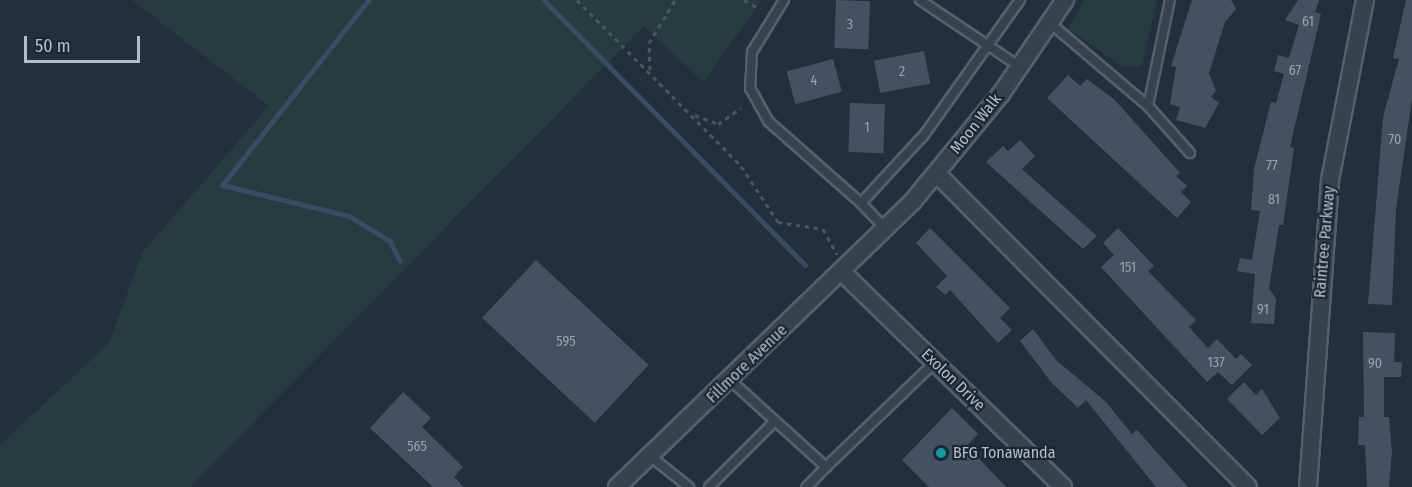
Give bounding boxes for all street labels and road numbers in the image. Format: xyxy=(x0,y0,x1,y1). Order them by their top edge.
street label: Moon Walk xyxy=(946,90,1006,158)
street label: Raintree Parkway xyxy=(1311,185,1339,299)
street label: Fillmore Avenue xyxy=(703,321,791,407)
street label: Exolon Drive xyxy=(917,345,989,415)

